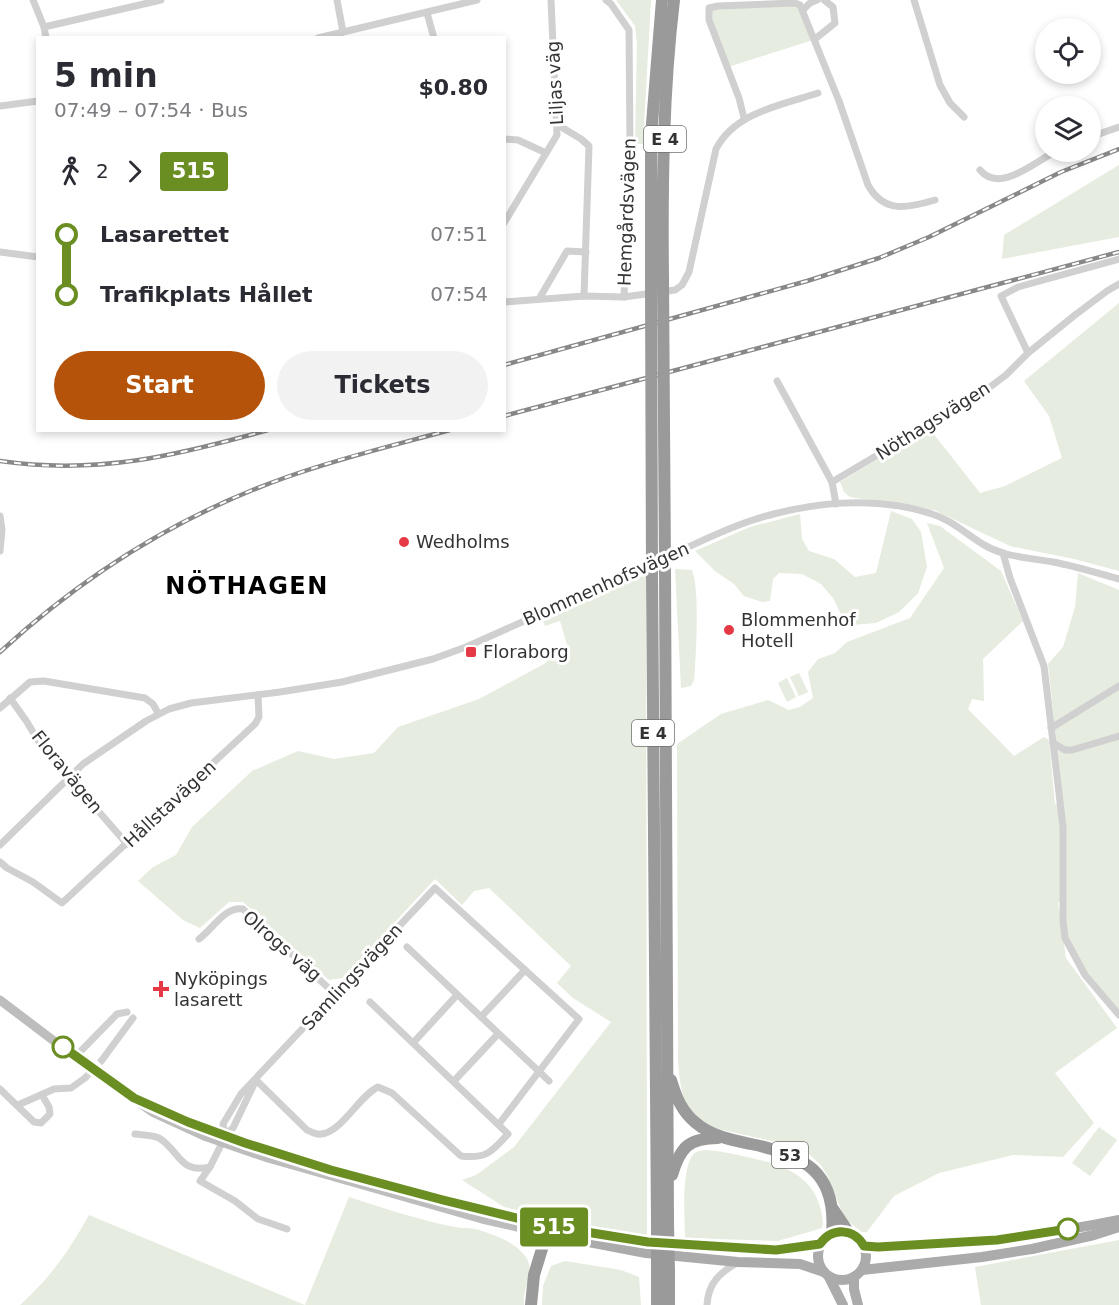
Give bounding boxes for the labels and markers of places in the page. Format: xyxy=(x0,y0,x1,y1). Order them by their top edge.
place label: Wedholms xyxy=(416,531,510,552)
marker: Wedholms xyxy=(397,535,411,549)
place label: Blommenhof Hotell xyxy=(741,609,856,651)
marker: Blommenhof Hotell xyxy=(722,623,736,637)
place label: Floraborg xyxy=(483,641,569,662)
marker: Floraborg xyxy=(464,645,478,659)
place label: Nyköpings lasarett xyxy=(174,968,268,1010)
marker: Nyköpings lasarett xyxy=(152,980,170,998)
unlabelled marker xyxy=(52,1036,74,1058)
unlabelled marker xyxy=(1057,1218,1079,1240)

